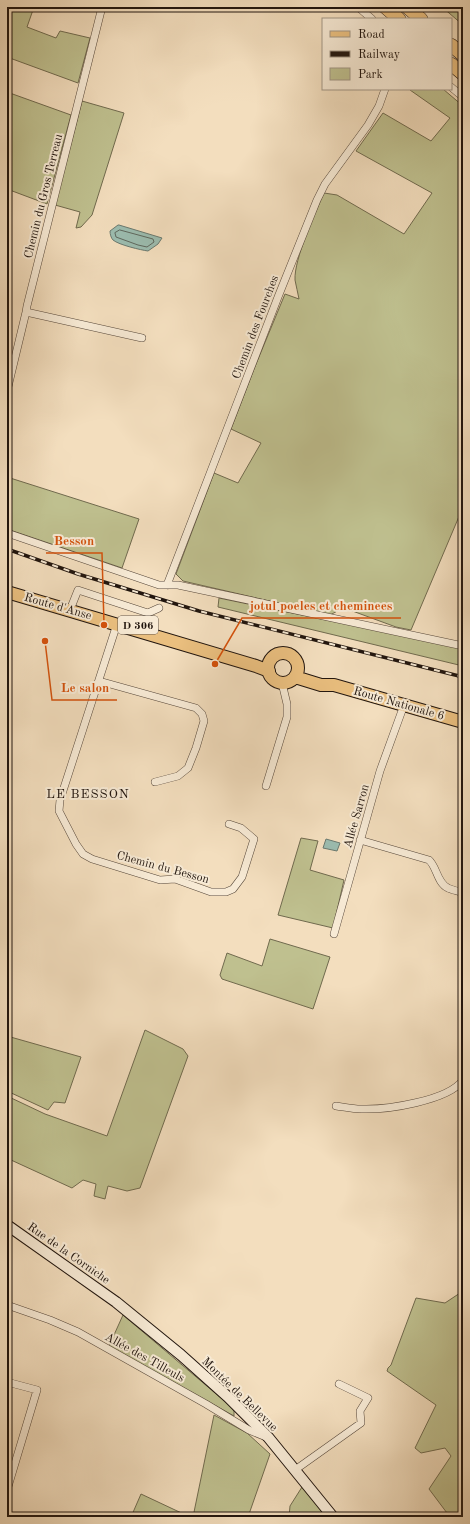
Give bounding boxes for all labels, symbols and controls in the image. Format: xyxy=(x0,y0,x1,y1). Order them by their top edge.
legend xyxy=(322,18,452,90)
text: Road xyxy=(358,29,385,41)
text: Railway xyxy=(358,49,401,61)
text: Park xyxy=(358,69,383,81)
street label: Chemin du Gros Terreau xyxy=(23,132,65,260)
street label: Chemin des Fourches xyxy=(231,274,281,381)
callout: Besson xyxy=(46,528,102,553)
text: Besson xyxy=(54,535,94,548)
street label: Route d'Anse xyxy=(23,592,93,622)
callout: jotul poeles et cheminees xyxy=(242,593,401,618)
text: jotul poeles et cheminees xyxy=(249,600,393,613)
road number: D 306 xyxy=(118,616,158,634)
callout: Le salon xyxy=(52,675,117,700)
text: Le salon xyxy=(61,682,109,695)
street label: Route Nationale 6 xyxy=(352,685,446,723)
street label: Allée Sarron xyxy=(342,783,372,850)
district label: LE BESSON xyxy=(46,788,130,801)
street label: Chemin du Besson xyxy=(115,850,211,886)
street label: Rue de la Corniche xyxy=(25,1221,112,1287)
street label: Allée des Tilleuls xyxy=(103,1331,186,1385)
street label: Montée de Bellevue xyxy=(199,1356,280,1434)

